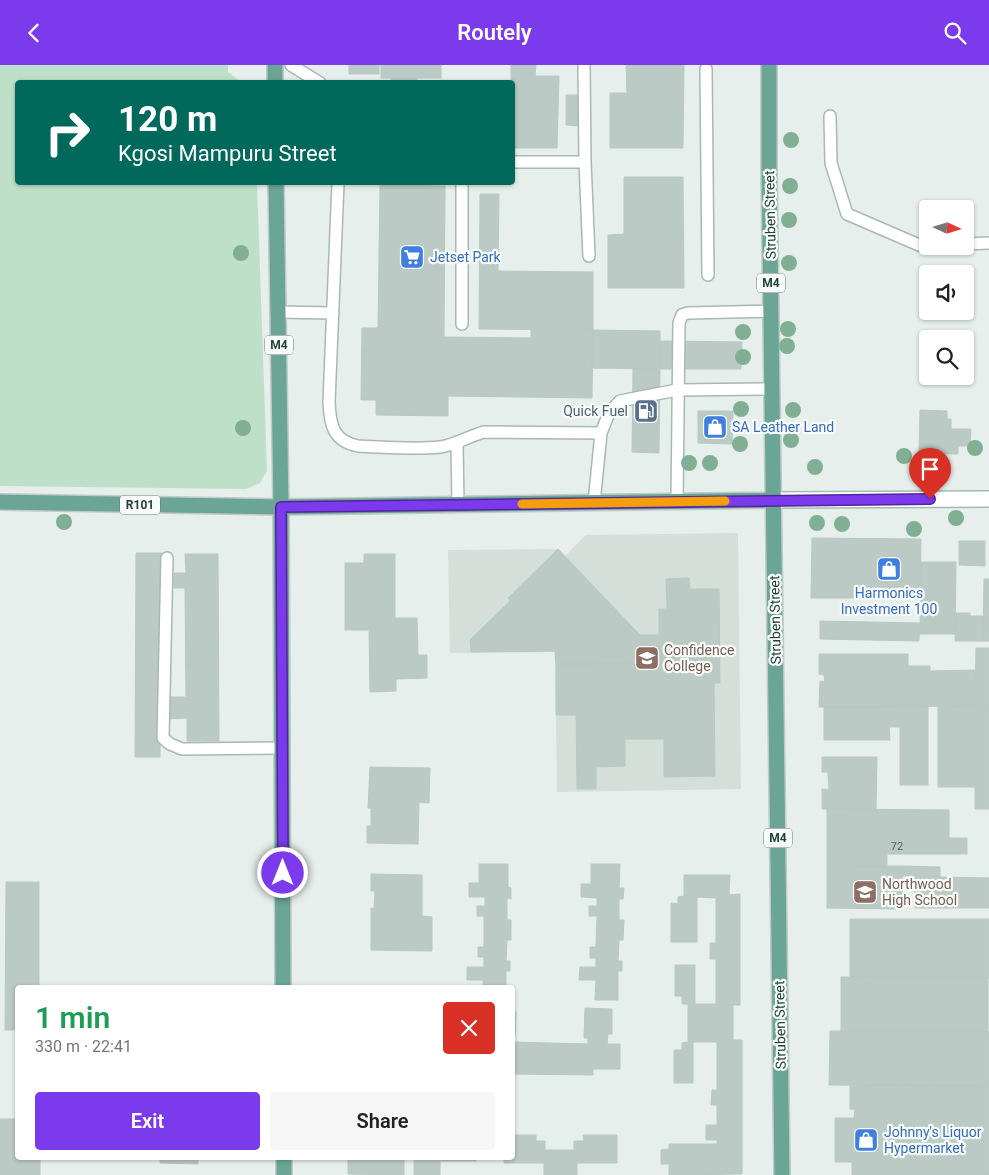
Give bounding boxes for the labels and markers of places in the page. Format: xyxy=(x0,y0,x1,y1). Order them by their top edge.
supermarket icon: Jetset Park xyxy=(399,244,425,270)
place label: Jetset Park xyxy=(430,249,502,265)
fuel station icon: Quick Fuel xyxy=(633,398,659,424)
place label: Quick Fuel xyxy=(563,403,628,419)
shop icon: SA Leather Land xyxy=(702,414,728,440)
place label: SA Leather Land xyxy=(732,419,834,435)
pin xyxy=(909,448,951,499)
shop icon: Harmonics Investment 100 xyxy=(876,556,902,582)
place label: Harmonics Investment 100 xyxy=(841,585,937,617)
place label: Confidence College xyxy=(664,642,734,674)
school or university icon: Confidence College xyxy=(634,645,660,671)
place label: Northwood High School xyxy=(882,876,957,908)
school or university icon: Northwood High School xyxy=(852,879,878,905)
place label: Johnny's Liquor Hypermarket xyxy=(884,1124,982,1156)
shop icon: Johnny's Liquor Hypermarket xyxy=(853,1127,879,1153)

